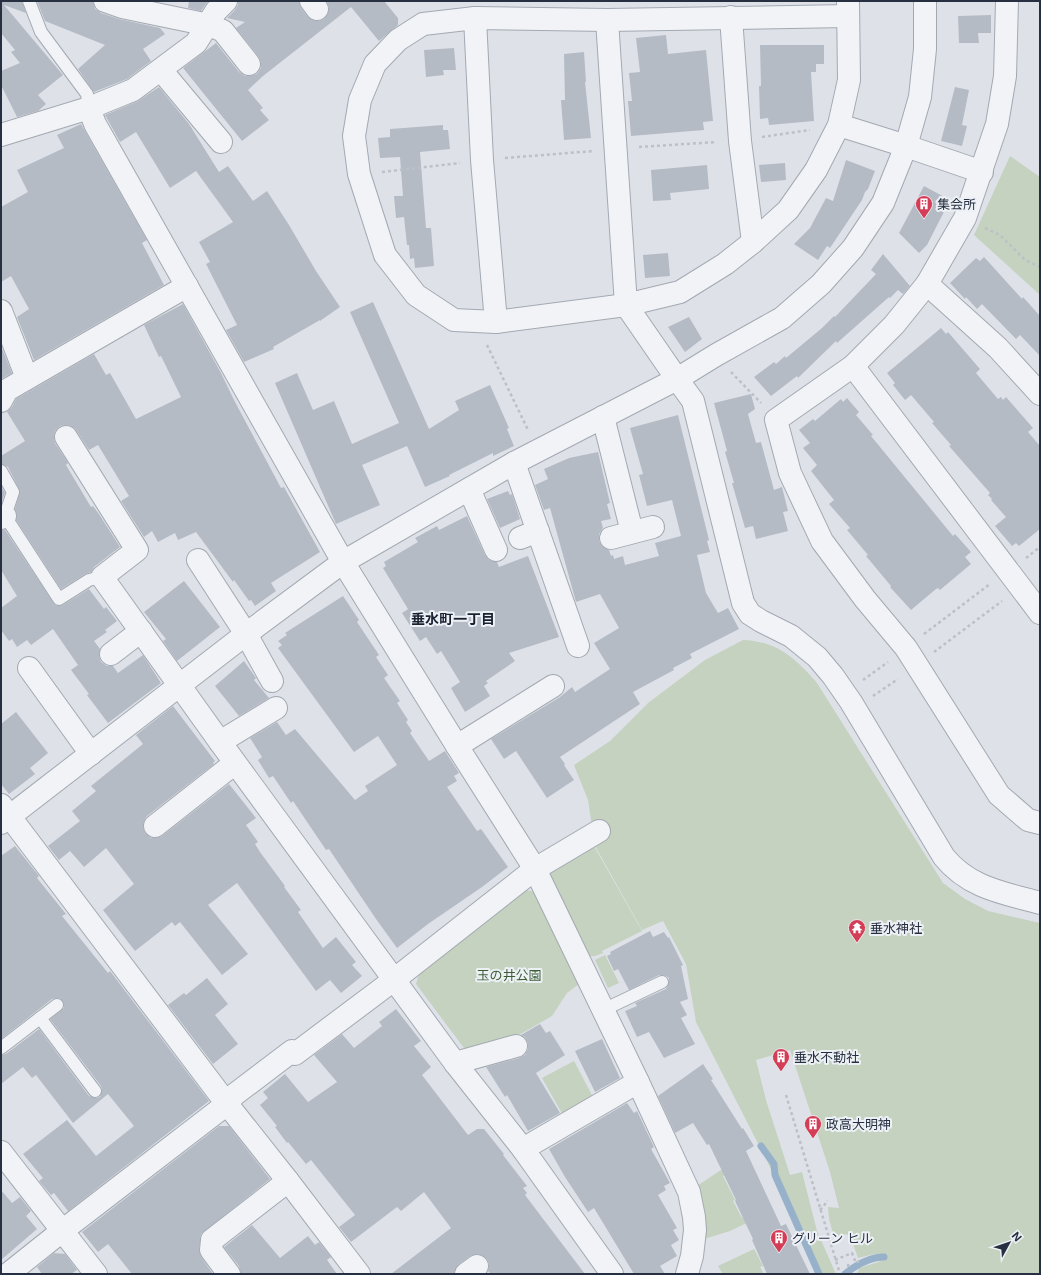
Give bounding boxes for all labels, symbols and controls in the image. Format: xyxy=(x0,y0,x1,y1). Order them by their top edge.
building icon: 集会所 xyxy=(914,194,934,219)
place label: 集会所 xyxy=(937,196,976,212)
district label: 垂水町一丁目 xyxy=(411,610,495,627)
temple icon: 垂水神社 xyxy=(847,918,867,943)
place label: 垂水神社 xyxy=(870,920,922,936)
park label: 玉の井公園 xyxy=(476,967,542,983)
building icon: 垂水不動社 xyxy=(771,1047,791,1072)
place label: 垂水不動社 xyxy=(794,1049,859,1065)
building icon: 政高大明神 xyxy=(803,1114,823,1139)
place label: 政高大明神 xyxy=(826,1116,891,1132)
north arrow xyxy=(989,1223,1029,1263)
building icon: グリーン ヒル xyxy=(769,1228,789,1253)
text: N xyxy=(1009,1229,1025,1244)
place label: グリーン ヒル xyxy=(792,1230,873,1246)

